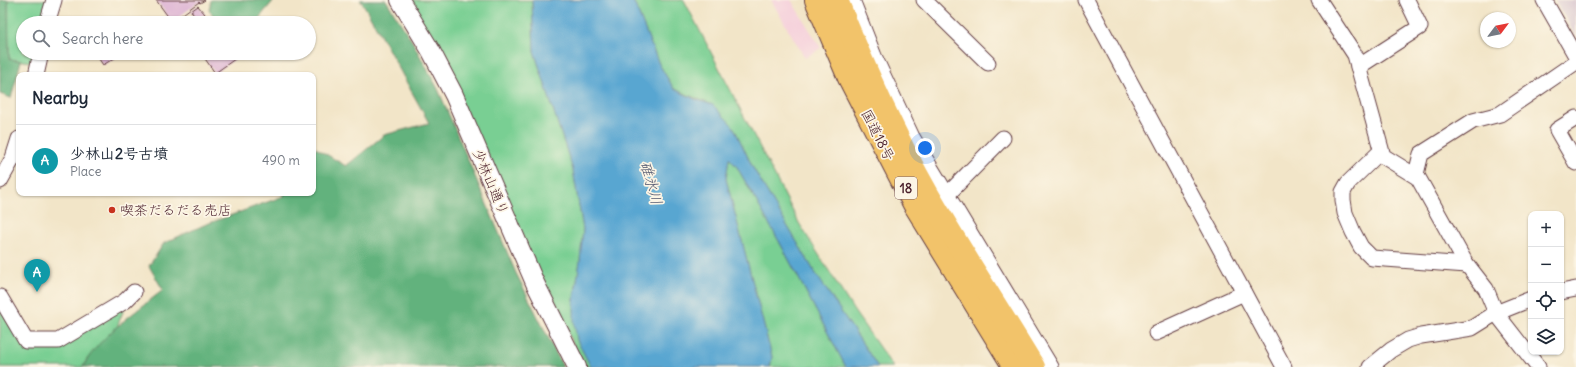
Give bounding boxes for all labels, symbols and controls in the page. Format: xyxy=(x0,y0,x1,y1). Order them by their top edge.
north arrow xyxy=(1480,12,1516,48)
search box xyxy=(16,16,316,60)
icon: search xyxy=(30,27,52,49)
text: Search here xyxy=(62,29,143,48)
text: Nearby xyxy=(32,87,88,109)
street label: 国道18号 xyxy=(857,106,899,164)
your location xyxy=(915,138,935,158)
text: 少林山2号古墳 xyxy=(70,144,168,163)
street label: 少林山通り xyxy=(469,146,513,218)
text: A xyxy=(41,152,49,169)
text: 490 m xyxy=(262,152,300,169)
water label: 碓氷川 xyxy=(636,159,667,207)
text: Place xyxy=(70,163,101,180)
road number: 18 xyxy=(895,177,917,199)
place label: 喫茶だるだる売店 xyxy=(120,201,232,219)
marker: 喫茶だるだる売店 xyxy=(107,205,117,215)
map controls xyxy=(1528,211,1564,355)
button: + xyxy=(1528,211,1564,247)
button: − xyxy=(1528,247,1564,283)
pin: A xyxy=(24,259,50,292)
button: locate xyxy=(1528,283,1564,319)
button: layers xyxy=(1528,319,1564,355)

